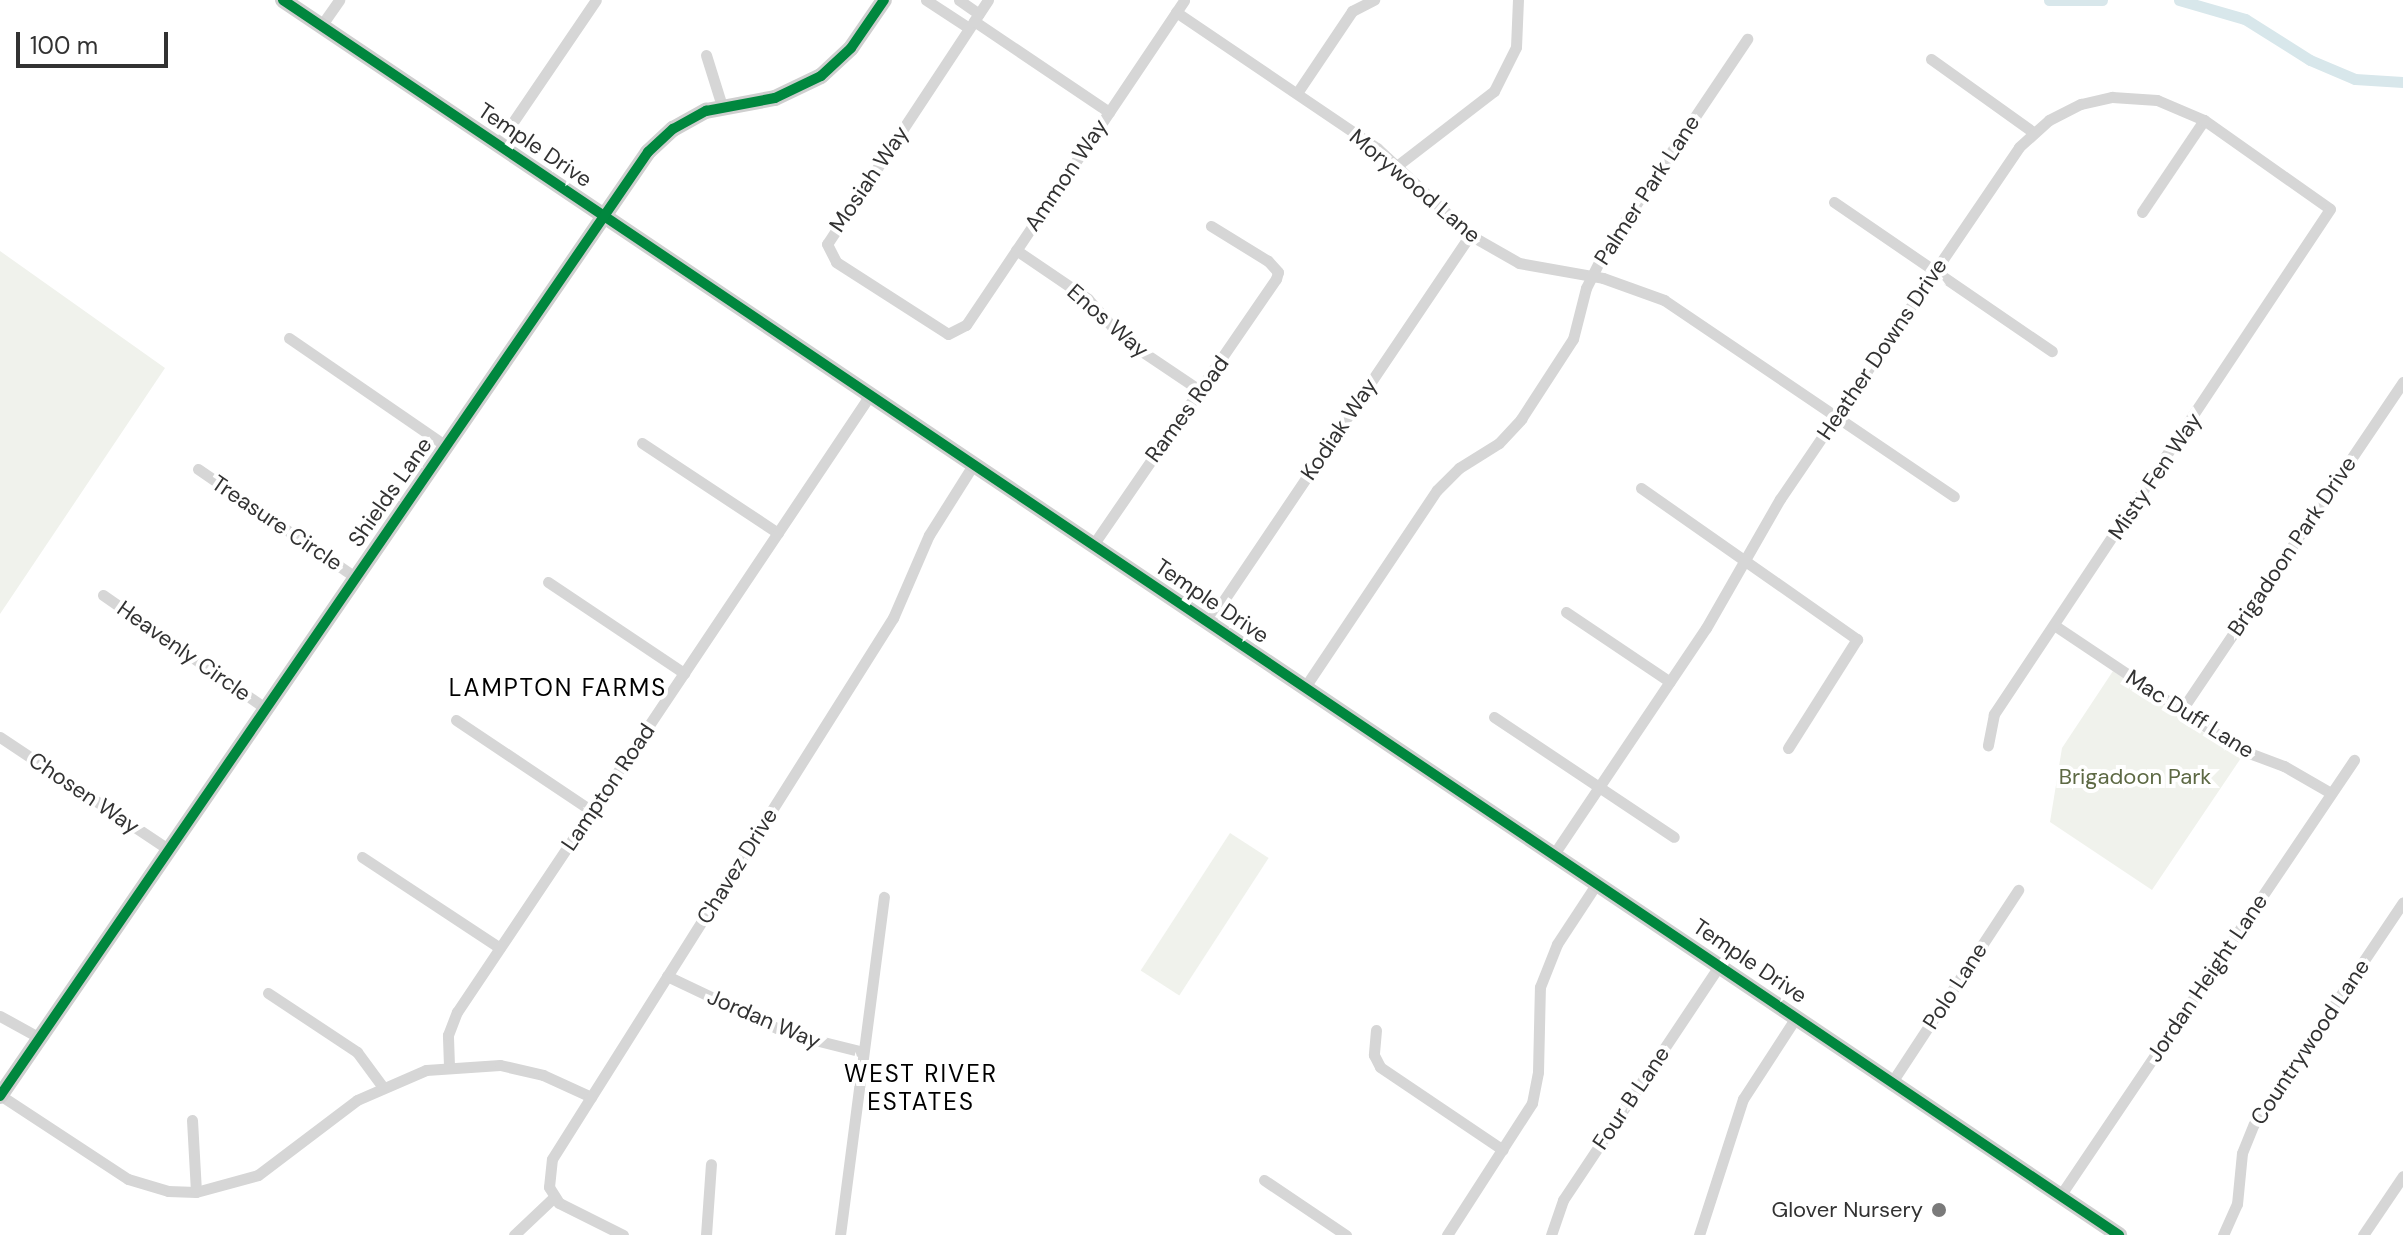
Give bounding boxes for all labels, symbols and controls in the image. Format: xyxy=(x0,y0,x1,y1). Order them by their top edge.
scale bar xyxy=(20,16,172,66)
text: 100 m xyxy=(30,30,98,61)
street label: Temple Drive xyxy=(473,97,597,193)
street label: Palmer Park Lane xyxy=(1589,110,1705,270)
street label: Ammon Way xyxy=(1019,114,1113,236)
street label: Mosiah Way xyxy=(824,121,914,237)
street label: Morywood Lane xyxy=(1344,124,1486,248)
street label: Heather Downs Drive xyxy=(1811,253,1953,445)
street label: Enos Way xyxy=(1062,279,1154,363)
street label: Rames Road xyxy=(1140,351,1234,467)
street label: Kodiak Way xyxy=(1295,373,1383,485)
street label: Misty Fen Way xyxy=(2103,408,2207,544)
street label: Shields Lane xyxy=(343,432,437,552)
street label: Brigadoon Park Drive xyxy=(2222,451,2362,641)
street label: Treasure Circle xyxy=(207,470,347,576)
street label: Temple Drive xyxy=(1150,553,1274,649)
street label: Heavenly Circle xyxy=(112,595,256,707)
street label: Mac Duff Lane xyxy=(2121,664,2259,764)
district label: LAMPTON FARMS xyxy=(449,674,667,702)
street label: Lampton Road xyxy=(556,718,660,856)
street label: Chosen Way xyxy=(24,746,144,840)
park label: Brigadoon Park xyxy=(2059,764,2211,790)
street label: Chavez Drive xyxy=(691,803,783,929)
street label: Jordan Height Lane xyxy=(2141,889,2273,1067)
street label: Temple Drive xyxy=(1688,913,1812,1009)
street label: Polo Lane xyxy=(1917,938,1993,1034)
street label: Countrywood Lane xyxy=(2245,954,2375,1130)
street label: Jordan Way xyxy=(704,983,824,1055)
street label: Four B Lane xyxy=(1587,1041,1675,1155)
district label: WEST RIVER ESTATES xyxy=(844,1060,998,1116)
place label: Glover Nursery xyxy=(1772,1197,1923,1223)
marker: Glover Nursery xyxy=(1930,1201,1948,1219)

